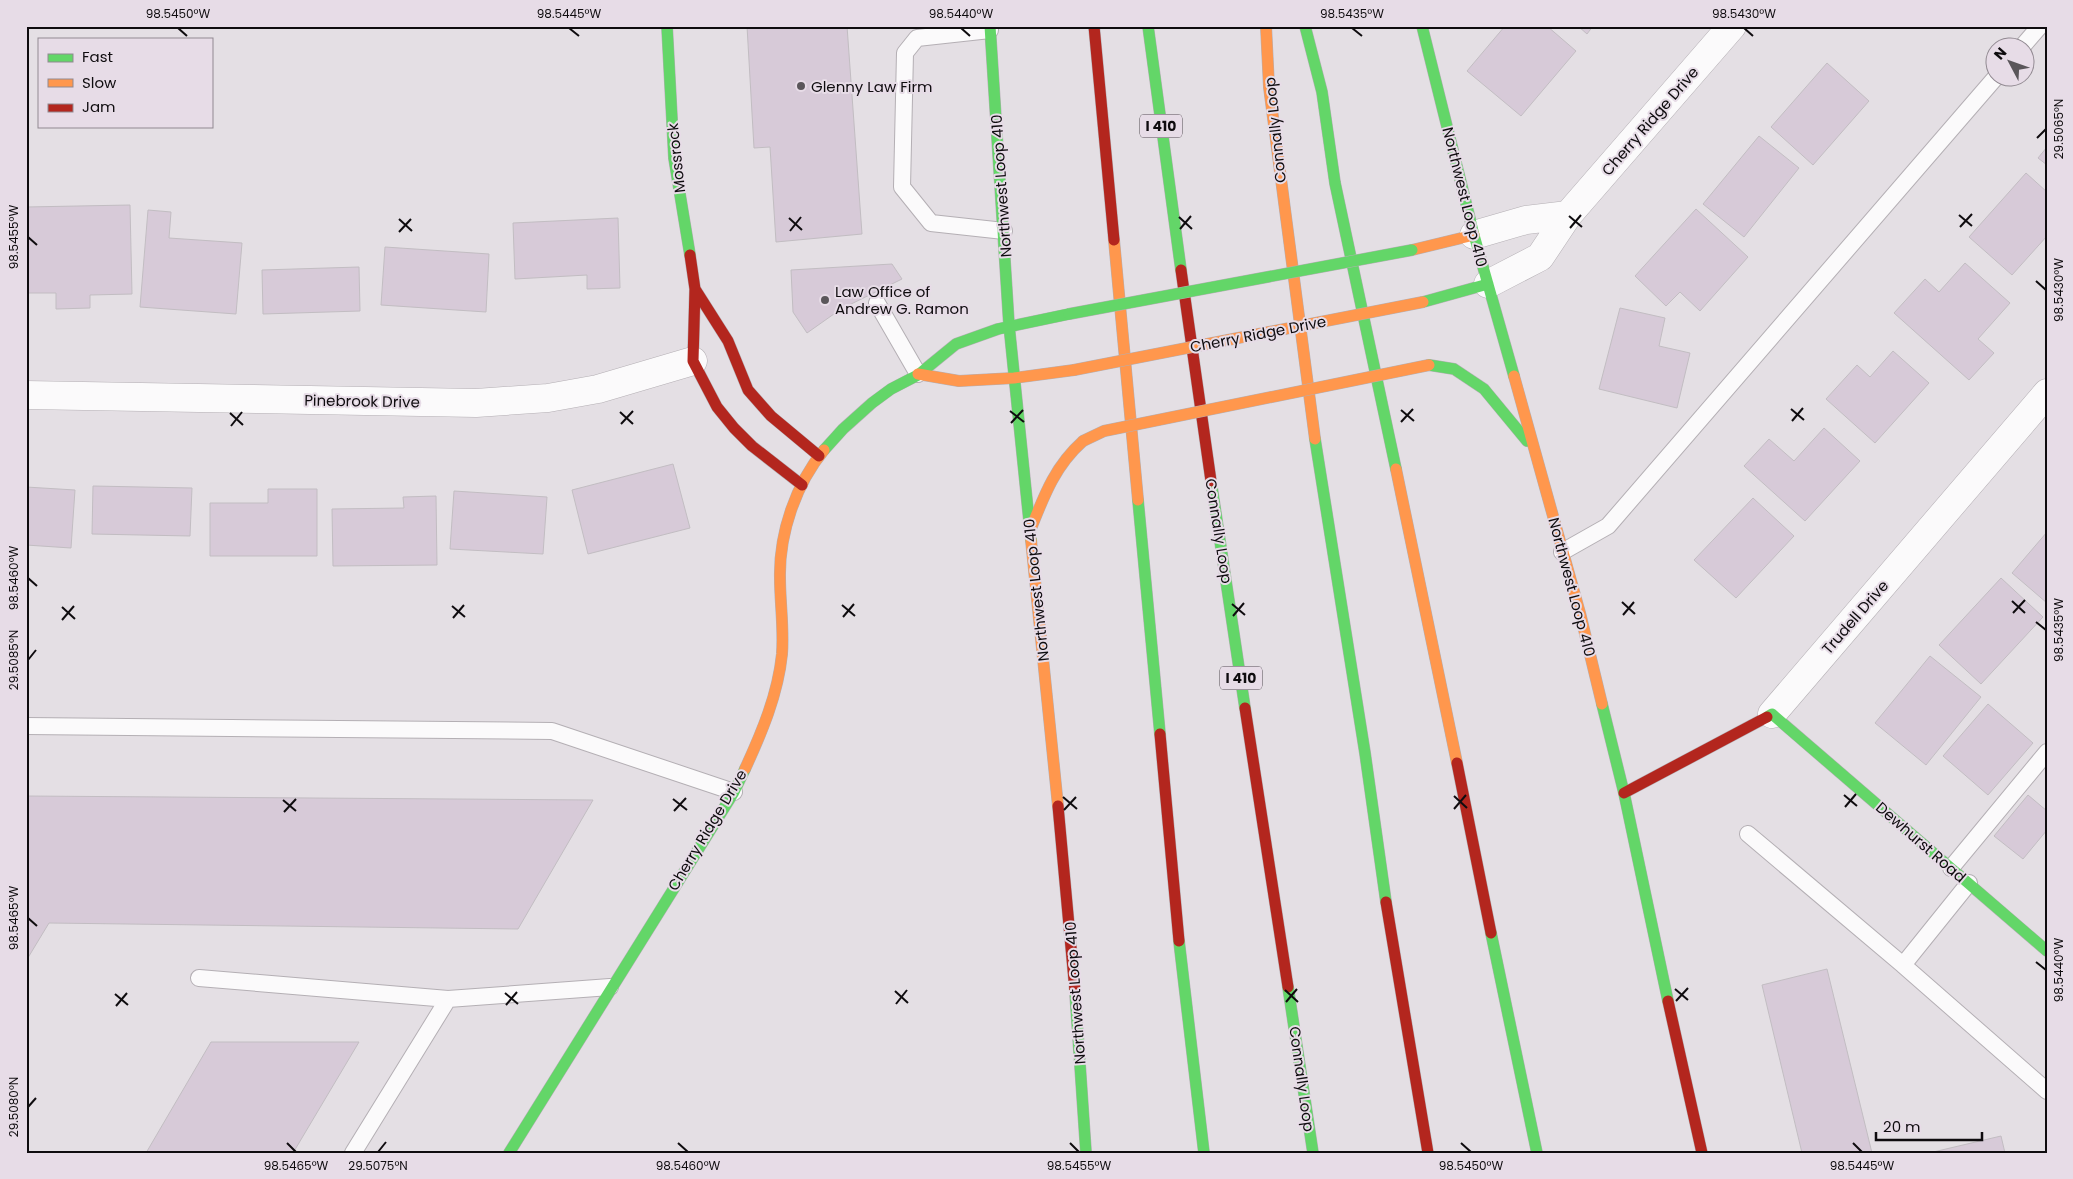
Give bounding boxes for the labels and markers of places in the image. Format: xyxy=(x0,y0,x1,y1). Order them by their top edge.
place label: Glenny Law Firm xyxy=(811,76,933,97)
marker: Glenny Law Firm xyxy=(795,80,807,92)
place label: Law Office of Andrew G. Ramon xyxy=(835,281,969,319)
marker: Law Office of Andrew G. Ramon xyxy=(819,294,831,306)

